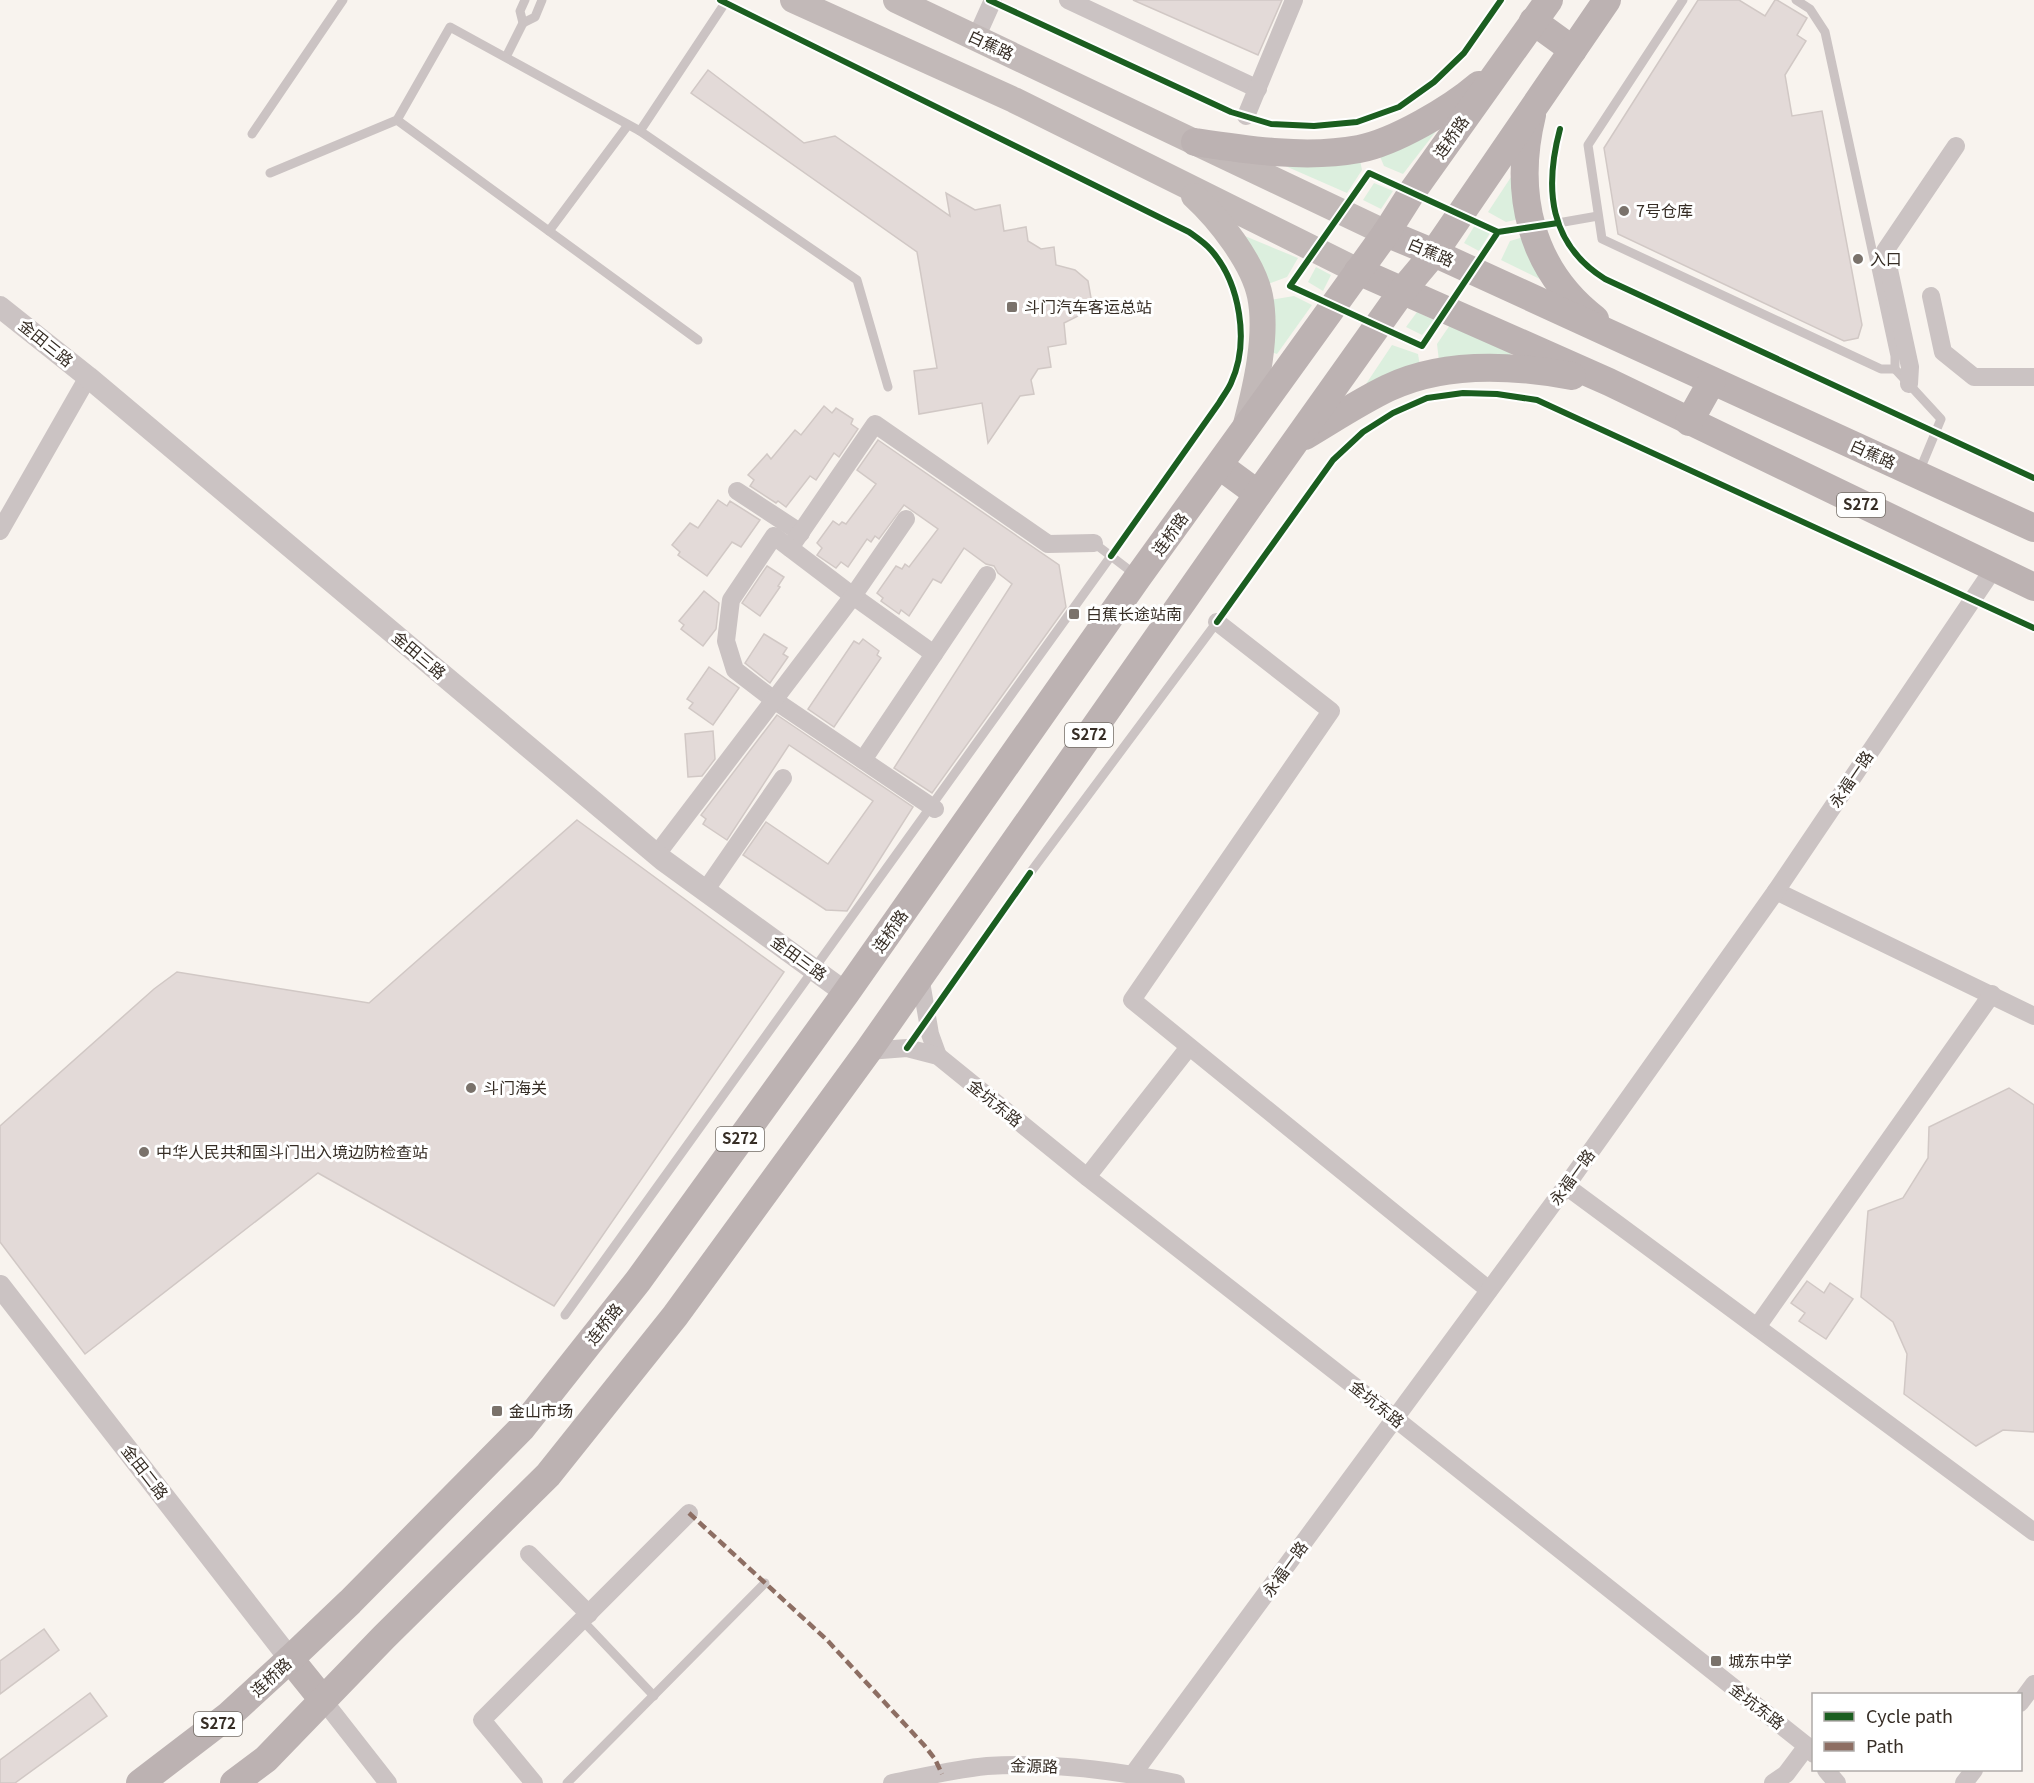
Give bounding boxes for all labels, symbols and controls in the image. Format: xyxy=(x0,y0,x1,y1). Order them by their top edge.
street label: 白蕉路 xyxy=(965,23,1018,65)
street label: 连桥路 xyxy=(1427,110,1474,163)
place label: 7号仓库 xyxy=(1636,198,1693,222)
marker: 7号仓库 xyxy=(1617,204,1631,218)
street label: 白蕉路 xyxy=(1405,231,1458,272)
place label: 入口 xyxy=(1870,246,1902,270)
marker: 入口 xyxy=(1851,252,1865,266)
place label: 斗门汽车客运总站 xyxy=(1024,294,1152,318)
marker: 斗门汽车客运总站 xyxy=(1005,300,1019,314)
street label: 金田三路 xyxy=(14,313,79,372)
street label: 白蕉路 xyxy=(1847,432,1900,474)
road number: S272 xyxy=(1837,493,1885,517)
street label: 连桥路 xyxy=(1145,507,1193,560)
place label: 白蕉长途站南 xyxy=(1086,601,1182,625)
marker: 白蕉长途站南 xyxy=(1067,607,1081,621)
street label: 金田三路 xyxy=(387,624,452,684)
road number: S272 xyxy=(1065,723,1113,747)
street label: 永福一路 xyxy=(1822,745,1878,812)
street label: 连桥路 xyxy=(866,904,913,957)
street label: 金田三路 xyxy=(767,929,833,986)
street label: 金坑东路 xyxy=(963,1073,1028,1132)
place label: 斗门海关 xyxy=(483,1075,547,1099)
marker: 斗门海关 xyxy=(464,1081,478,1095)
road number: S272 xyxy=(716,1127,764,1151)
place label: 中华人民共和国斗门出入境边防检查站 xyxy=(156,1139,428,1163)
street label: 永福一路 xyxy=(1543,1143,1600,1209)
marker: 中华人民共和国斗门出入境边防检查站 xyxy=(137,1145,151,1159)
street label: 连桥路 xyxy=(579,1297,627,1350)
street label: 金坑东路 xyxy=(1345,1374,1410,1433)
place label: 金山市场 xyxy=(509,1398,573,1422)
marker: 金山市场 xyxy=(490,1404,504,1418)
street label: 金田二路 xyxy=(117,1439,175,1504)
street label: 永福一路 xyxy=(1256,1535,1313,1601)
place label: 城东中学 xyxy=(1728,1648,1792,1672)
street label: 连桥路 xyxy=(245,1651,296,1701)
marker: 城东中学 xyxy=(1709,1654,1723,1668)
street label: 金坑东路 xyxy=(1725,1676,1790,1734)
legend xyxy=(1812,1693,2022,1771)
text: Cycle path xyxy=(1866,1702,1953,1728)
road number: S272 xyxy=(194,1712,242,1736)
text: Path xyxy=(1866,1732,1904,1758)
street label: 金源路 xyxy=(1010,1753,1058,1777)

